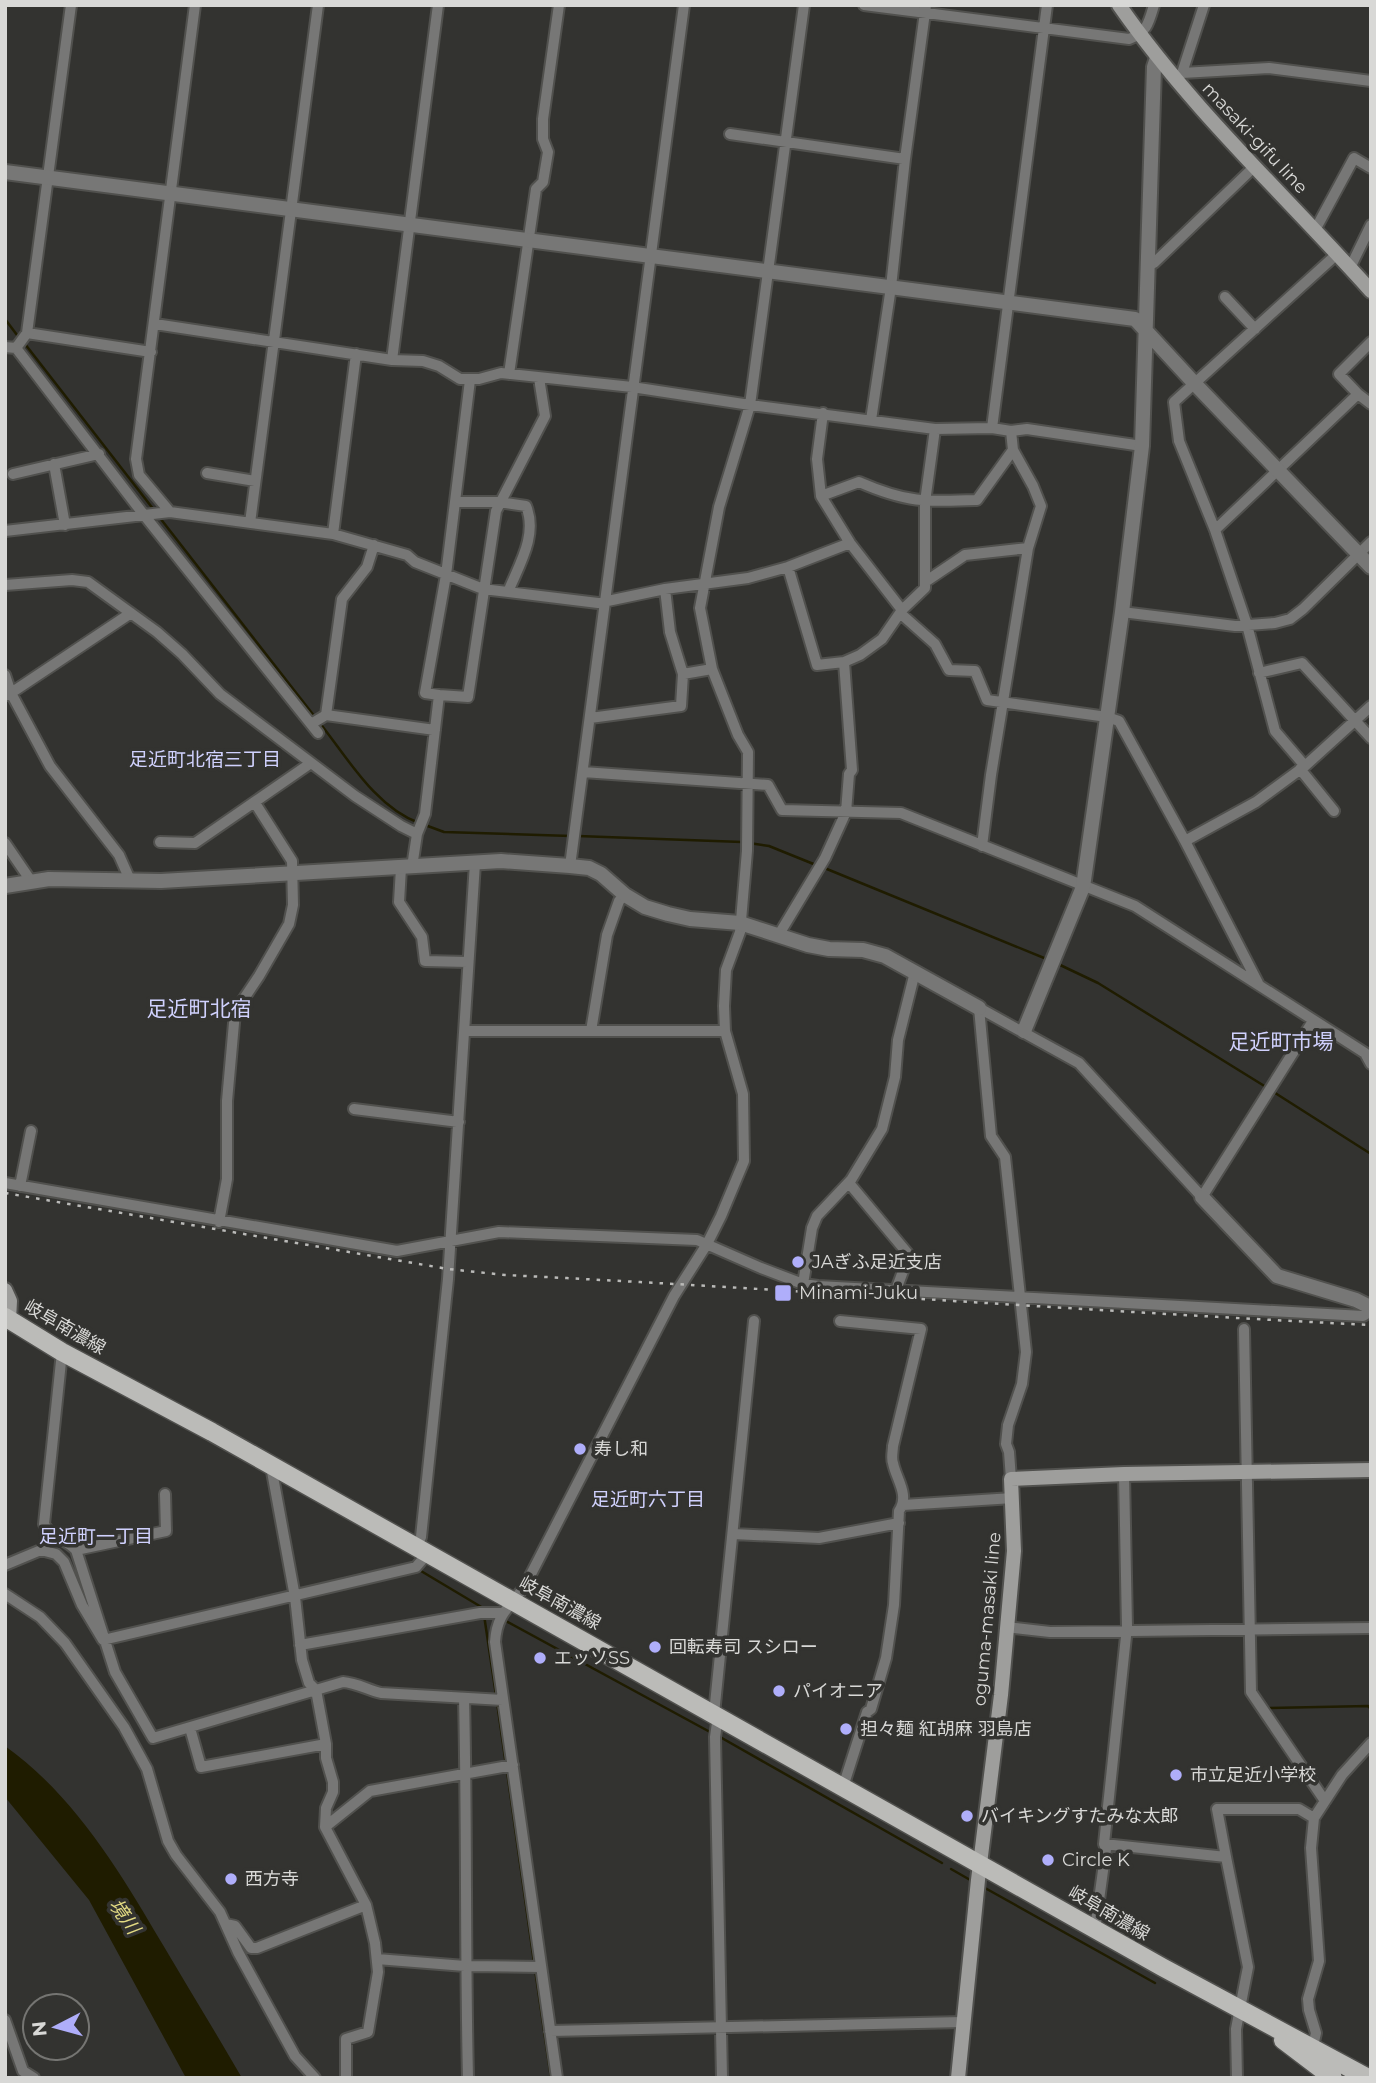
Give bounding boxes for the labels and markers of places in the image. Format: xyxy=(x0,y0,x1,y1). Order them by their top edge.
place label: JAぎふ足近支店 xyxy=(811,1251,942,1273)
marker: JAぎふ足近支店 xyxy=(790,1254,806,1270)
place label: Minami-Juku xyxy=(799,1282,918,1304)
marker: Minami-Juku xyxy=(773,1283,793,1303)
place label: 寿し和 xyxy=(594,1438,648,1460)
marker: 寿し和 xyxy=(572,1441,588,1457)
place label: 回転寿司 スシロー xyxy=(669,1636,818,1658)
marker: 回転寿司 スシロー xyxy=(647,1639,663,1655)
place label: エッソSS xyxy=(554,1647,630,1669)
marker: エッソSS xyxy=(532,1650,548,1666)
place label: パイオニア xyxy=(793,1680,883,1702)
marker: パイオニア xyxy=(771,1683,787,1699)
place label: 担々麺 紅胡麻 羽島店 xyxy=(860,1718,1031,1740)
marker: 担々麺 紅胡麻 羽島店 xyxy=(838,1721,854,1737)
place label: 市立足近小学校 xyxy=(1190,1764,1316,1786)
marker: 市立足近小学校 xyxy=(1168,1767,1184,1783)
place label: バイキングすたみな太郎 xyxy=(981,1805,1178,1827)
marker: バイキングすたみな太郎 xyxy=(959,1808,975,1824)
place label: Circle K xyxy=(1062,1849,1130,1871)
marker: Circle K xyxy=(1040,1852,1056,1868)
place label: 西方寺 xyxy=(245,1868,299,1890)
marker: 西方寺 xyxy=(223,1871,239,1887)

